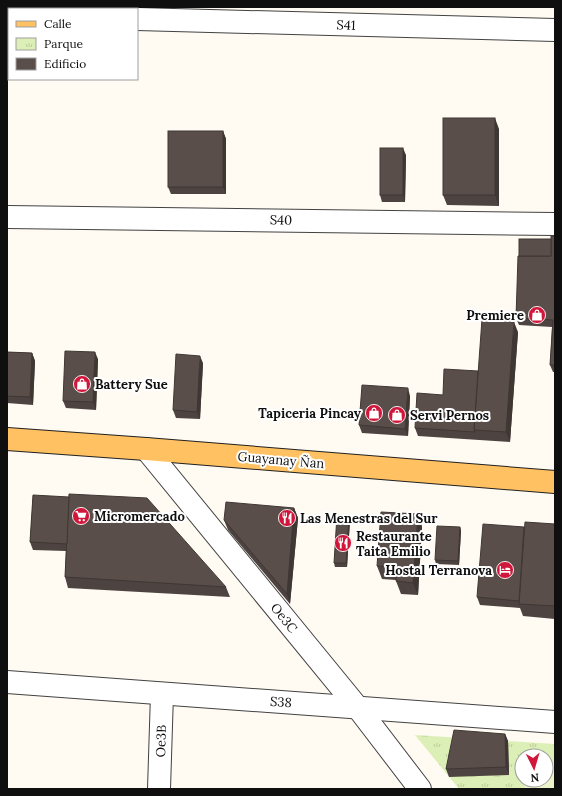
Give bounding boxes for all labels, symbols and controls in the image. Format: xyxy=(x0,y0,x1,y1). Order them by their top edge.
legend xyxy=(8,8,138,80)
text: Calle xyxy=(44,16,72,31)
street label: S41 xyxy=(336,16,356,34)
text: Parque xyxy=(44,36,84,51)
text: Edificio xyxy=(44,56,86,71)
street label: S40 xyxy=(270,211,292,229)
shop icon: Premiere xyxy=(527,305,547,325)
place label: Premiere xyxy=(466,307,524,324)
shop icon: Battery Sue xyxy=(72,374,92,394)
place label: Battery Sue xyxy=(95,376,168,393)
shop icon: Tapiceria Pincay xyxy=(364,403,384,423)
place label: Tapiceria Pincay xyxy=(258,405,362,422)
shop icon: Servi Pernos xyxy=(387,405,407,425)
place label: Servi Pernos xyxy=(410,407,489,424)
street label: Guayanay Ñan xyxy=(237,448,325,472)
supermarket icon: Micromercado xyxy=(71,506,91,526)
place label: Micromercado xyxy=(94,508,185,525)
restaurant icon: Las Menestras del Sur xyxy=(277,508,297,528)
place label: Las Menestras del Sur xyxy=(300,510,438,527)
place label: Restaurante Taita Emilio xyxy=(356,528,432,560)
restaurant icon: Restaurante Taita Emilio xyxy=(333,533,353,553)
hotel icon: Hostal Terranova xyxy=(495,560,515,580)
place label: Hostal Terranova xyxy=(385,562,492,579)
street label: Oe3C xyxy=(267,600,301,636)
street label: S38 xyxy=(269,693,293,711)
street label: Oe3B xyxy=(152,724,170,758)
north arrow xyxy=(514,748,554,788)
text: N xyxy=(530,771,540,785)

